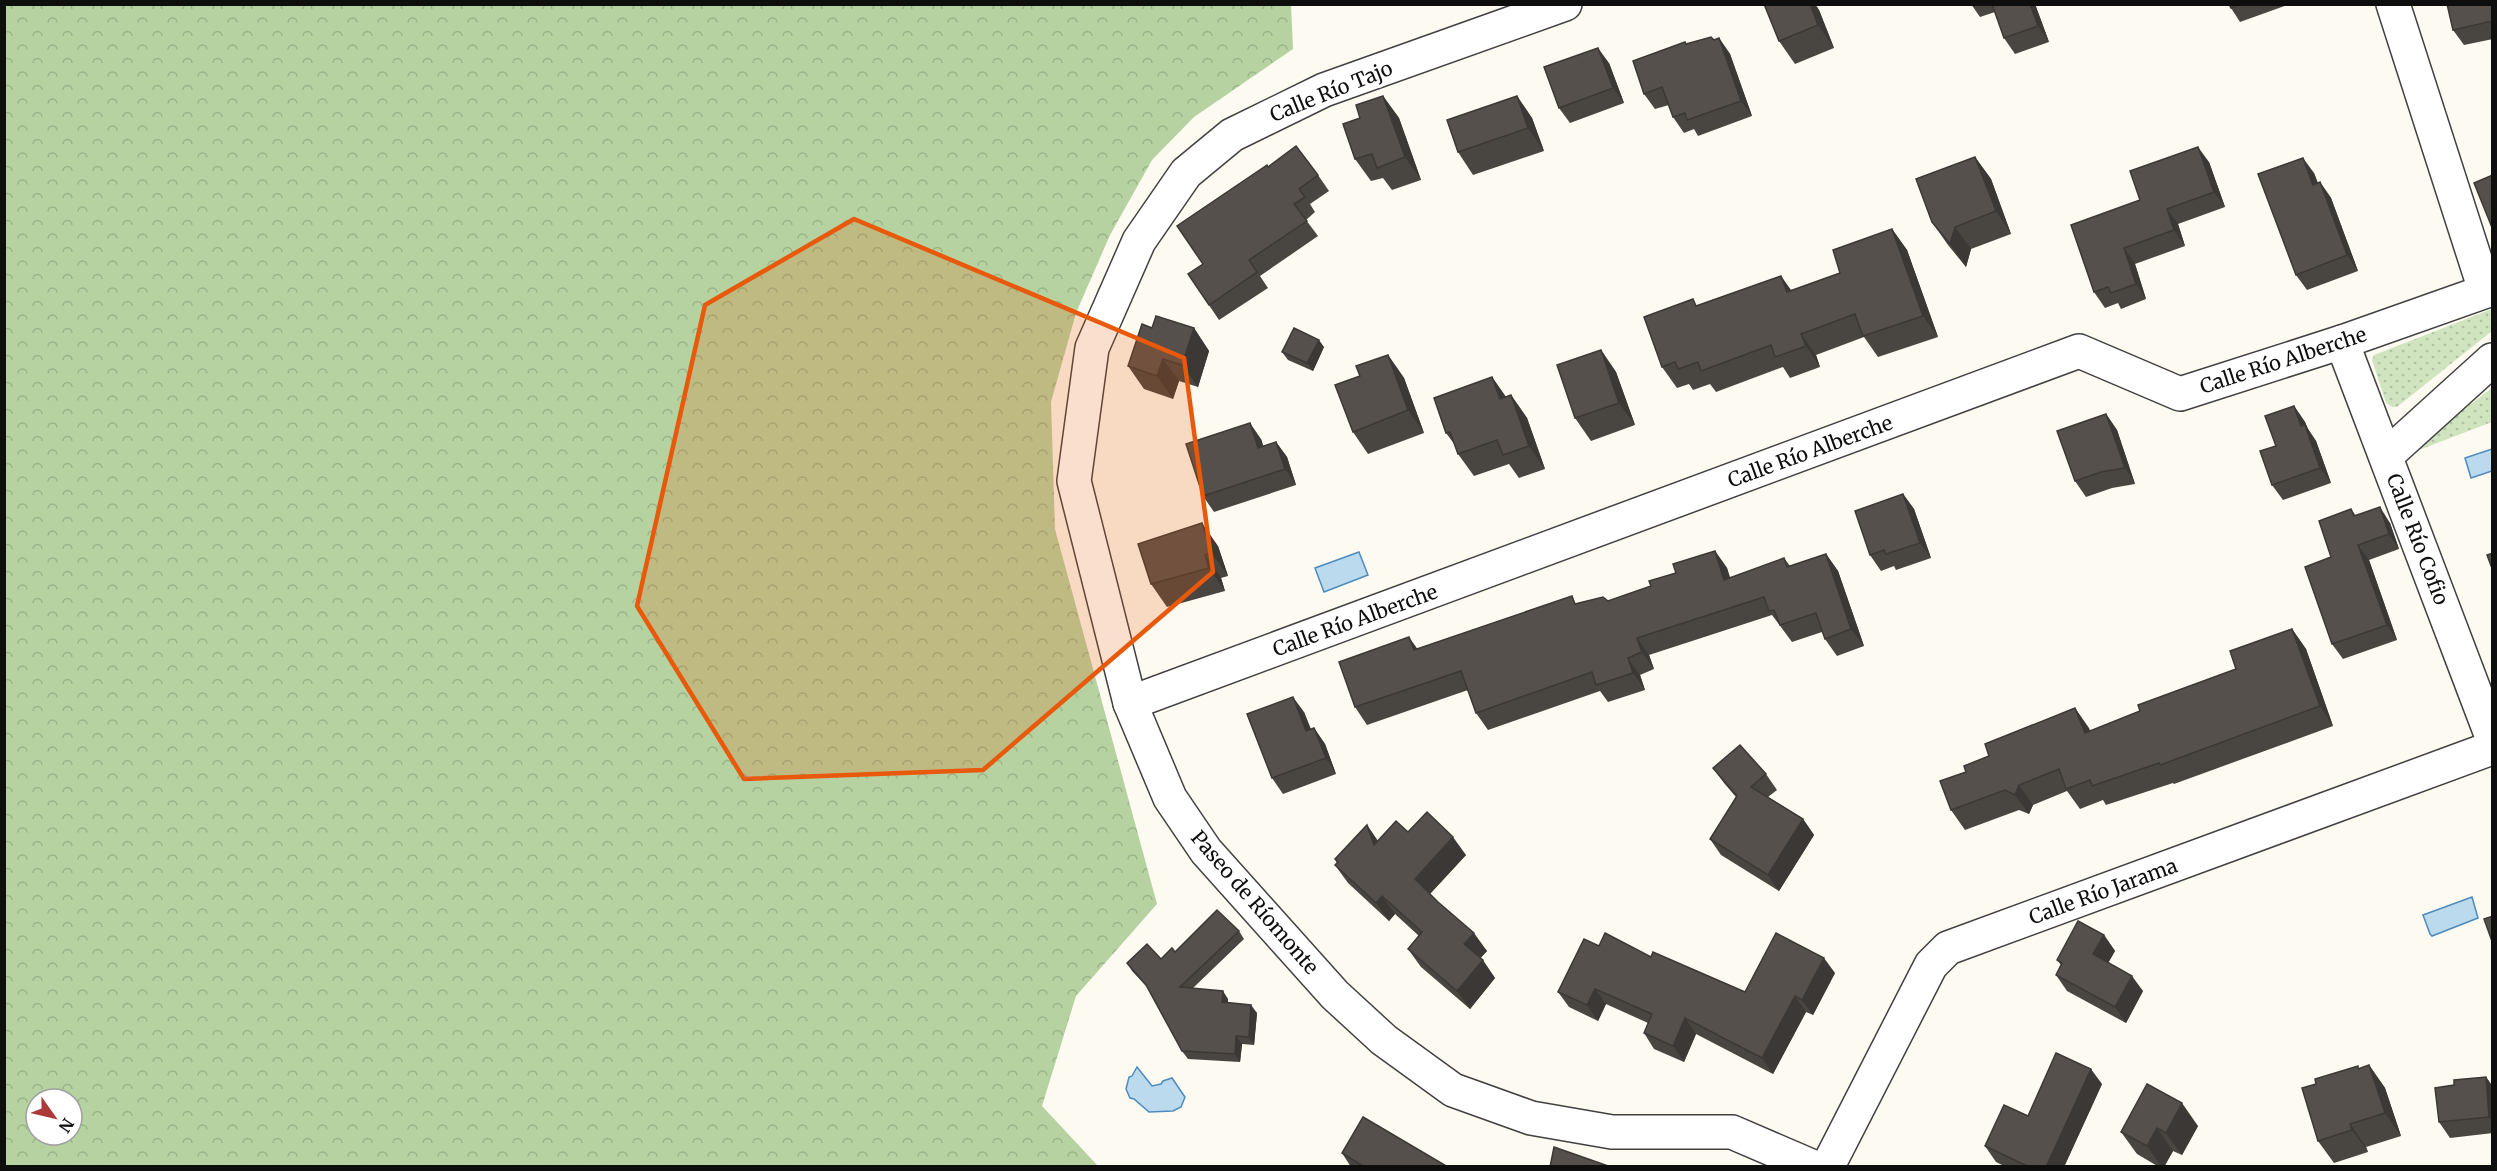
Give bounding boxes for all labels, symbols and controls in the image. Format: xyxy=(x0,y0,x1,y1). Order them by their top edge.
street label: Calle Río Tajo xyxy=(1266,55,1396,127)
street label: Calle Río Alberche xyxy=(2197,321,2369,399)
street label: Calle Río Alberche xyxy=(1724,410,1896,492)
street label: Calle Río Cofio xyxy=(2381,470,2455,608)
street label: Calle Río Alberche xyxy=(1269,579,1441,661)
street label: Paseo de Ríomonte xyxy=(1186,825,1324,979)
street label: Calle Río Jarama xyxy=(2025,852,2181,929)
north arrow xyxy=(24,1087,84,1147)
text: N xyxy=(54,1115,78,1137)

